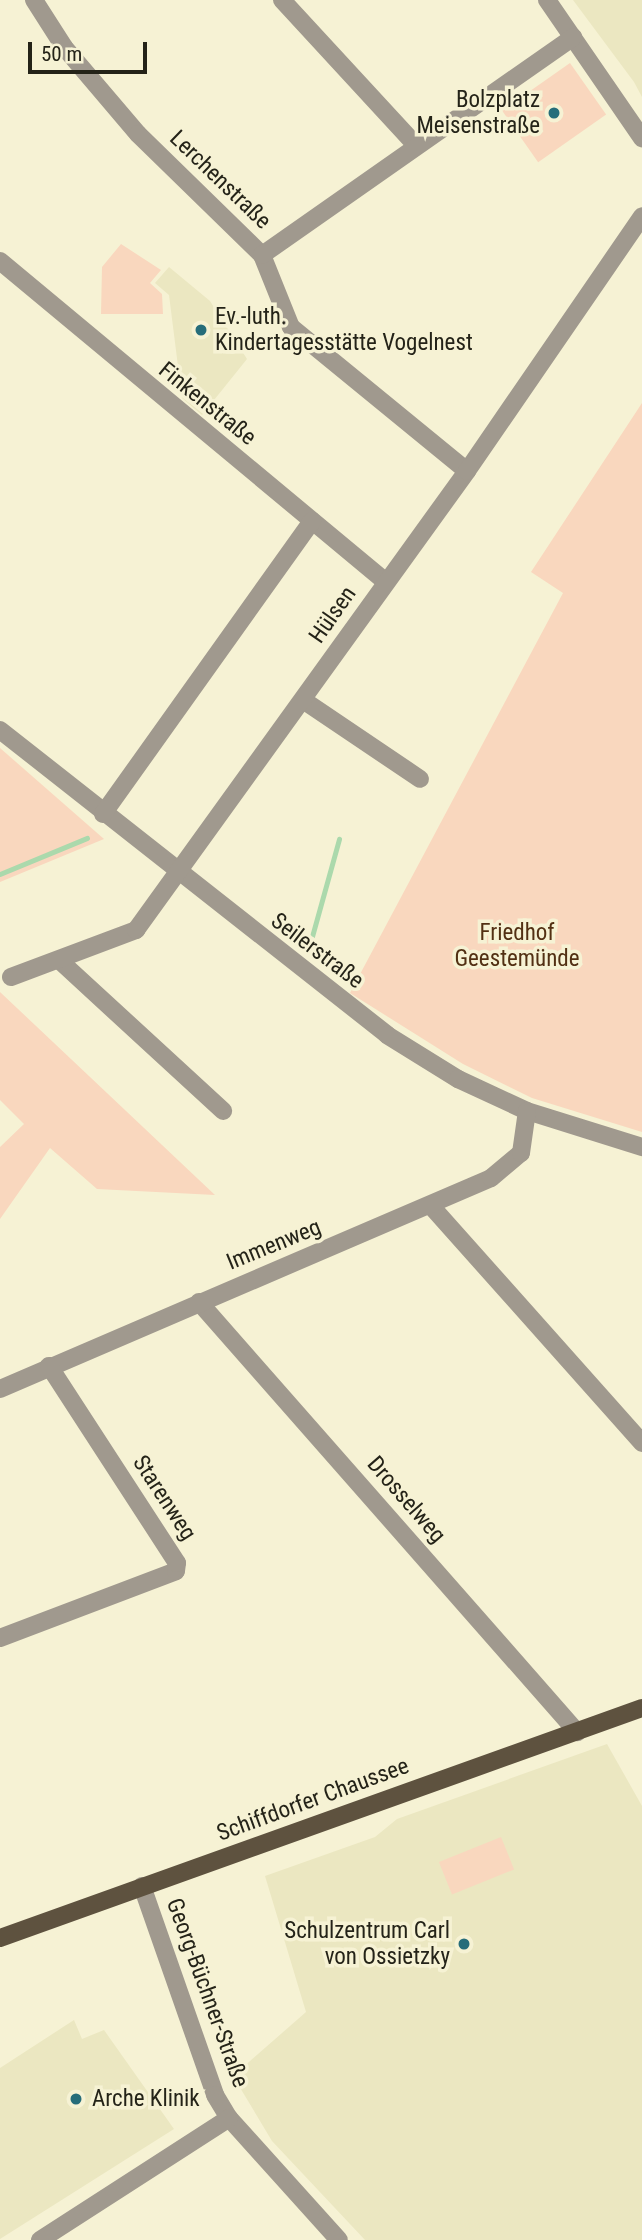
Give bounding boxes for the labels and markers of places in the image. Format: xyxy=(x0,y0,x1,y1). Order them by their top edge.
place label: Bolzplatz Meisenstraße xyxy=(416,86,540,140)
marker: Bolzplatz Meisenstraße xyxy=(546,105,562,121)
place label: Ev.-luth. Kindertagesstätte Vogelnest xyxy=(215,303,473,357)
marker: Ev.-luth. Kindertagesstätte Vogelnest xyxy=(193,322,209,338)
place label: Schulzentrum Carl von Ossietzky xyxy=(284,1917,450,1971)
marker: Schulzentrum Carl von Ossietzky xyxy=(456,1936,472,1952)
place label: Arche Klinik xyxy=(92,2085,200,2113)
marker: Arche Klinik xyxy=(66,2089,86,2109)

